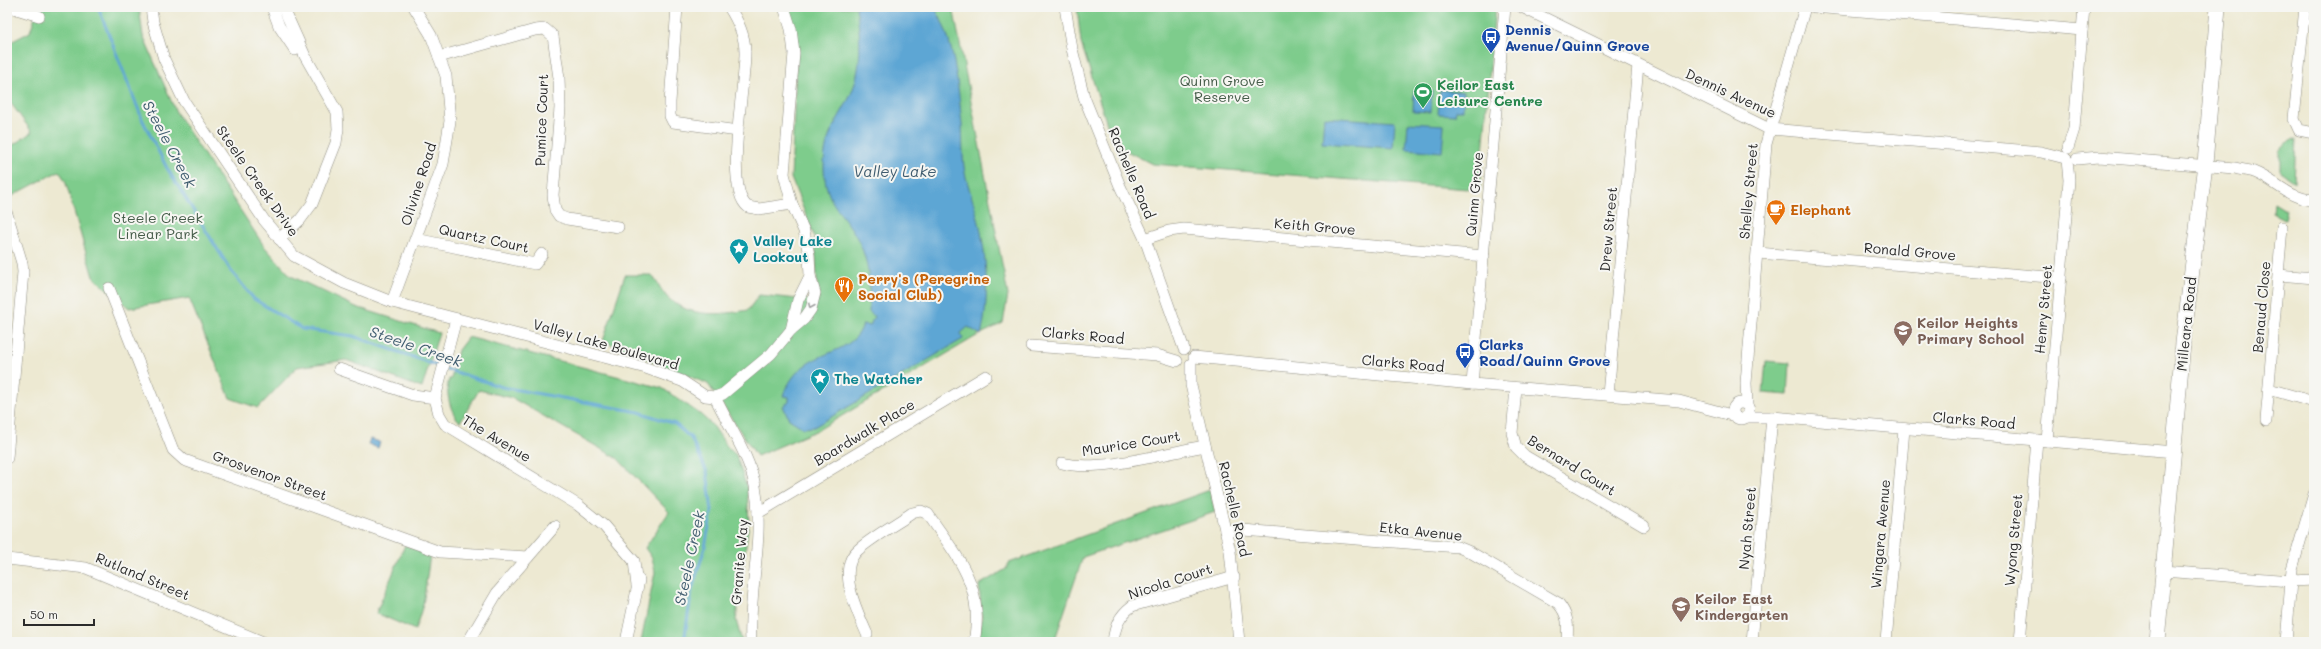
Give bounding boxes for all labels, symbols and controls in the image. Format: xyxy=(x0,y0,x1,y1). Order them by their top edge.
place label: Dennis Avenue/Quinn Grove xyxy=(1505,20,1649,55)
bus stop icon: Dennis Avenue/Quinn Grove xyxy=(1480,26,1502,54)
street label: Dennis Avenue xyxy=(1683,64,1779,122)
park label: Quinn Grove Reserve xyxy=(1180,71,1264,106)
street label: Pumice Court xyxy=(530,74,552,166)
place label: Keilor East Leisure Centre xyxy=(1437,75,1543,110)
sports icon: Keilor East Leisure Centre xyxy=(1412,81,1434,109)
water label: Steele Creek xyxy=(139,97,202,192)
street label: Steele Creek Drive xyxy=(213,122,303,240)
street label: Rachelle Road xyxy=(1104,124,1160,222)
street label: Olivine Road xyxy=(396,140,440,228)
street label: Shelley Street xyxy=(1734,142,1762,240)
street label: Quinn Grove xyxy=(1461,151,1487,237)
water label: Valley Lake xyxy=(853,161,937,181)
street label: Drew Street xyxy=(1595,186,1621,272)
cafe icon: Elephant xyxy=(1765,198,1787,226)
place label: Elephant xyxy=(1790,200,1851,219)
park label: Steele Creek Linear Park xyxy=(113,208,203,243)
street label: Keith Grove xyxy=(1273,213,1357,239)
street label: Quartz Court xyxy=(437,219,531,257)
place label: Valley Lake Lookout xyxy=(753,231,832,266)
place icon: Valley Lake Lookout xyxy=(728,237,750,265)
street label: Ronald Grove xyxy=(1863,238,1957,264)
street label: Benaud Close xyxy=(2248,260,2274,354)
street label: Henry Street xyxy=(2030,263,2056,355)
place label: Perry's (Peregrine Social Club) xyxy=(858,269,990,304)
restaurant icon: Perry's (Peregrine Social Club) xyxy=(833,275,855,303)
street label: Milleara Road xyxy=(2172,276,2200,372)
one-way arrow xyxy=(808,302,816,309)
place label: Keilor Heights Primary School xyxy=(1917,313,2024,348)
street label: Valley Lake Boulevard xyxy=(531,314,681,374)
school or university icon: Keilor Heights Primary School xyxy=(1892,319,1914,347)
water label: Steele Creek xyxy=(367,321,466,371)
street label: Clarks Road xyxy=(1041,322,1125,348)
place label: Clarks Road/Quinn Grove xyxy=(1479,335,1610,370)
bus stop icon: Clarks Road/Quinn Grove xyxy=(1454,341,1476,369)
street label: Clarks Road xyxy=(1361,350,1445,376)
place icon: The Watcher xyxy=(809,367,831,395)
place label: The Watcher xyxy=(834,369,923,388)
street label: Boardwalk Place xyxy=(810,394,918,470)
street label: Clarks Road xyxy=(1932,407,2016,433)
street label: The Avenue xyxy=(459,410,535,466)
street label: Maurice Court xyxy=(1080,426,1182,460)
street label: Bernard Court xyxy=(1524,430,1620,500)
street label: Grosvenor Street xyxy=(210,445,330,505)
street label: Rachelle Road xyxy=(1215,459,1255,559)
street label: Wingara Avenue xyxy=(1866,478,1894,590)
street label: Nyah Street xyxy=(1734,486,1760,570)
street label: Wyong Street xyxy=(1999,493,2027,587)
water label: Steele Creek xyxy=(669,508,709,607)
street label: Etka Avenue xyxy=(1379,517,1463,545)
street label: Granite Way xyxy=(726,518,752,606)
street label: Rutland Street xyxy=(93,548,193,604)
street label: Nicola Court xyxy=(1126,559,1214,603)
place label: Keilor East Kindergarten xyxy=(1695,589,1788,624)
school or university icon: Keilor East Kindergarten xyxy=(1670,595,1692,623)
scale bar xyxy=(24,601,94,627)
text: 50 m xyxy=(30,606,58,622)

